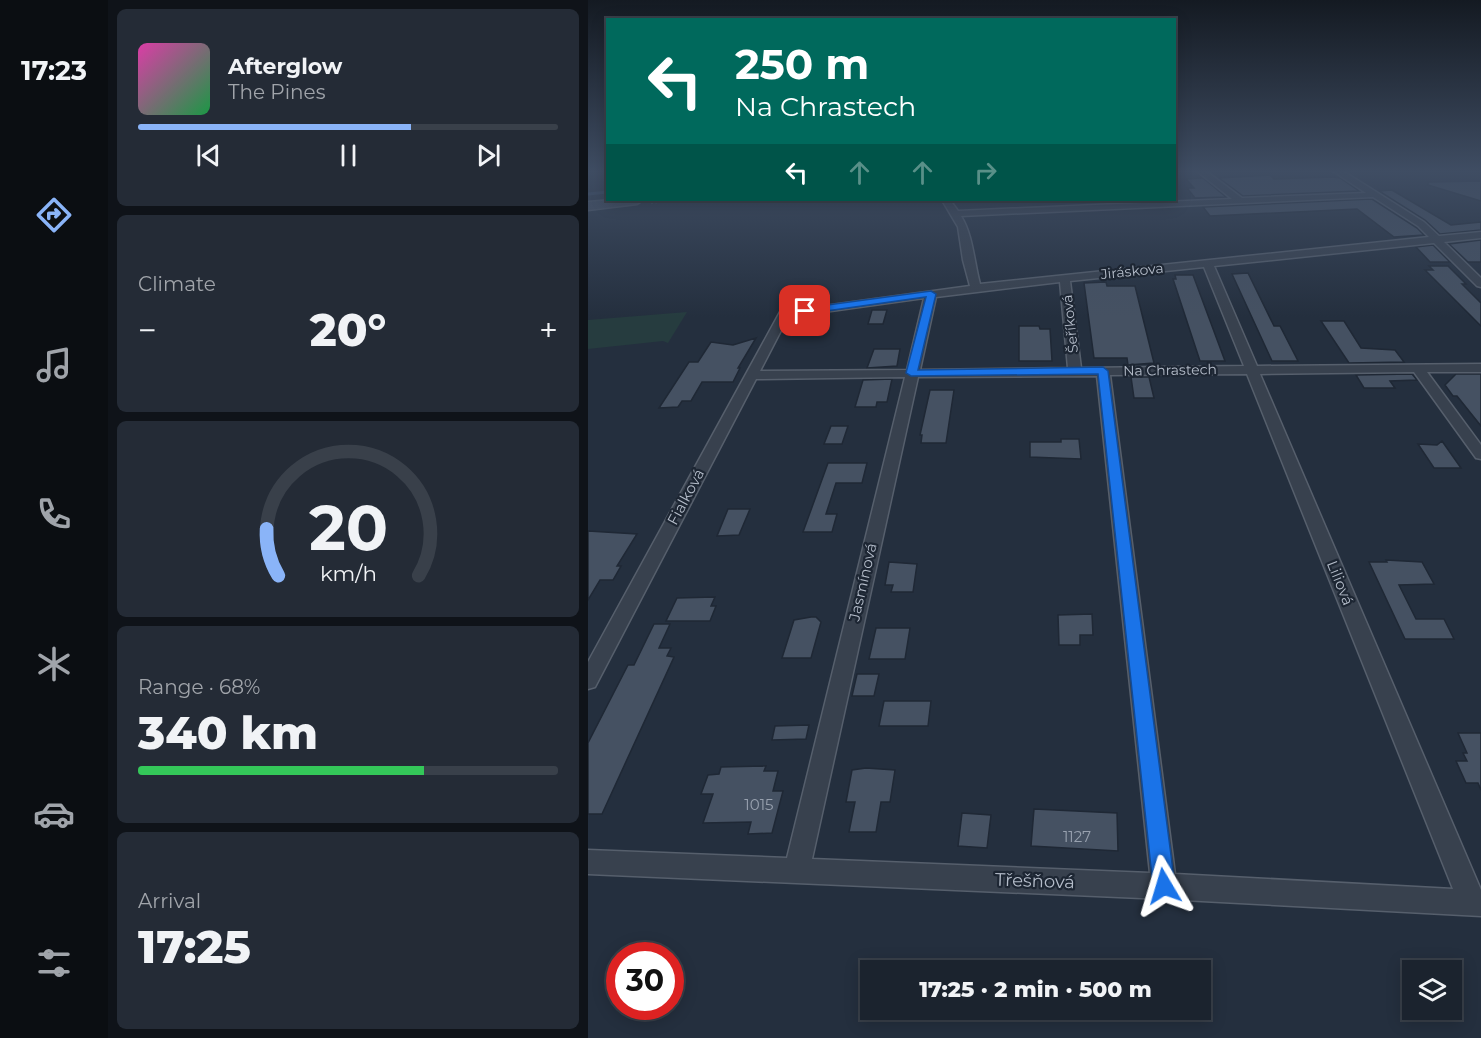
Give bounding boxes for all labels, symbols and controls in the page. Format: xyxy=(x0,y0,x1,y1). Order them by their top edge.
text: 250 m xyxy=(735,38,869,90)
icon: left xyxy=(636,42,714,120)
text: Afterglow xyxy=(228,53,342,80)
text: 17:23 xyxy=(21,54,87,87)
text: The Pines xyxy=(228,80,325,104)
text: Na Chrastech xyxy=(735,90,916,123)
icon: previous xyxy=(192,139,225,172)
icon: pause xyxy=(332,139,365,172)
icon: next xyxy=(472,139,505,172)
icon: left xyxy=(780,156,813,189)
icon: ahead xyxy=(843,156,876,189)
icon: ahead xyxy=(906,156,939,189)
icon: right xyxy=(969,156,1002,189)
icon: directions xyxy=(33,194,75,236)
street label: Jiráskova xyxy=(1099,259,1164,283)
text: Climate xyxy=(138,272,216,296)
pin xyxy=(779,285,830,336)
icon: arrive xyxy=(788,294,821,327)
street label: Šeříková xyxy=(1058,294,1082,354)
text: 20° xyxy=(310,302,386,357)
text: − xyxy=(138,310,157,350)
text: + xyxy=(539,310,558,350)
icon: music xyxy=(33,344,75,386)
street label: Na Chrastech xyxy=(1123,360,1217,380)
street label: Fialková xyxy=(663,465,708,528)
text: 20 xyxy=(308,490,388,566)
icon: phone xyxy=(33,493,75,535)
street label: Jasmínová xyxy=(844,541,881,624)
street label: Liliová xyxy=(1323,558,1358,608)
text: km/h xyxy=(319,560,377,586)
icon: climate xyxy=(33,643,75,685)
text: Range · 68% xyxy=(138,675,260,699)
text: 340 km xyxy=(138,705,318,760)
icon: car xyxy=(33,793,75,835)
house number: 1015 xyxy=(744,795,774,814)
house number: 1127 xyxy=(1063,827,1091,846)
position arrow xyxy=(1132,854,1196,918)
street label: Třešňová xyxy=(995,869,1075,893)
text: Arrival xyxy=(138,889,201,913)
text: 17:25 xyxy=(138,919,251,974)
icon: filters xyxy=(33,942,75,984)
speed limit sign: 30 xyxy=(606,942,684,1020)
map controls xyxy=(1402,960,1462,1020)
button: layers xyxy=(1402,960,1462,1020)
text: 17:25 · 2 min · 500 m xyxy=(919,976,1152,1003)

